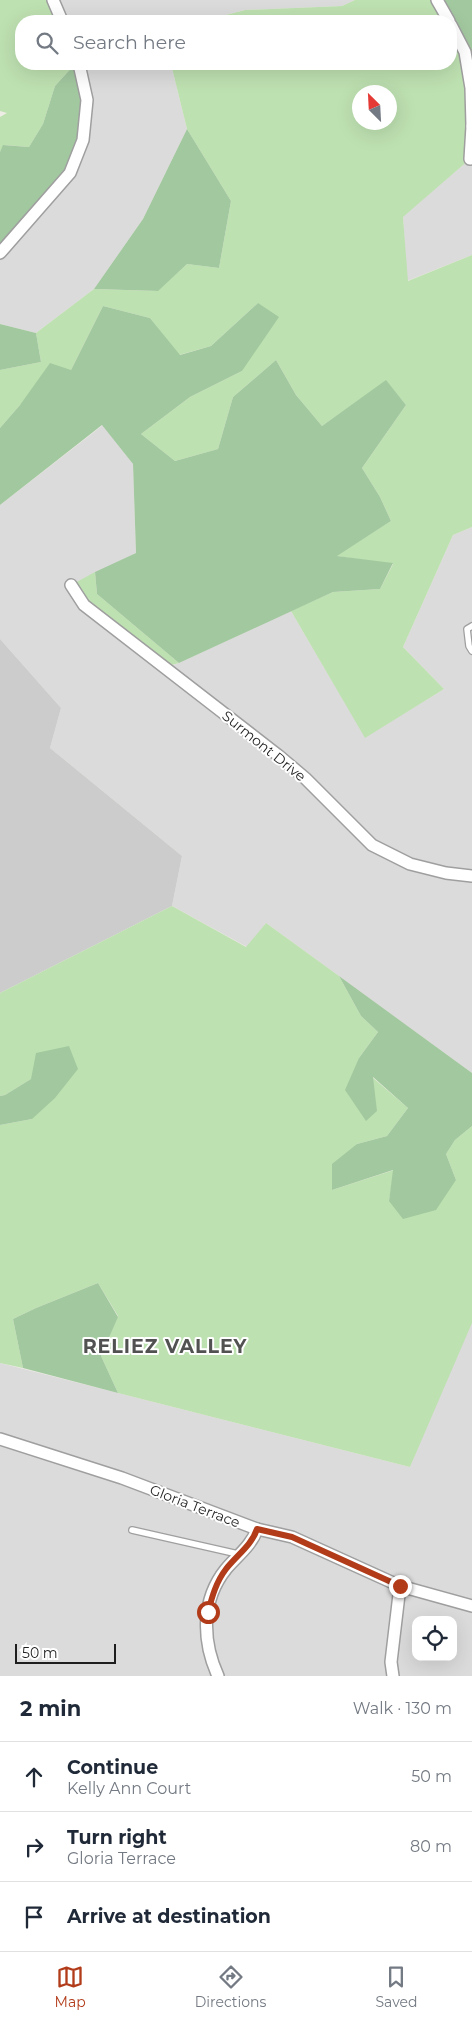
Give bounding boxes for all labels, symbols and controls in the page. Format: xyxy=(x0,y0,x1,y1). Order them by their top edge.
search box xyxy=(15,15,457,70)
icon: search xyxy=(33,29,61,57)
text: Search here xyxy=(73,31,186,54)
north arrow xyxy=(352,85,397,130)
street label: Surmont Drive xyxy=(218,707,310,785)
district label: RELIEZ VALLEY xyxy=(83,1335,248,1358)
street label: Gloria Terrace xyxy=(147,1481,243,1531)
route end xyxy=(389,1575,412,1598)
route start xyxy=(197,1601,220,1624)
map controls xyxy=(412,1616,457,1661)
button: locate xyxy=(412,1616,457,1661)
scale bar xyxy=(15,1641,116,1664)
text: 50 m xyxy=(22,1644,58,1662)
text: 2 min xyxy=(20,1696,81,1721)
text: Walk · 130 m xyxy=(353,1699,452,1718)
text: Continue xyxy=(67,1756,158,1779)
icon: ahead xyxy=(20,1763,48,1791)
text: 50 m xyxy=(411,1767,452,1786)
text: Kelly Ann Court xyxy=(67,1779,191,1798)
text: Turn right xyxy=(67,1826,167,1849)
icon: right xyxy=(20,1833,48,1861)
text: 80 m xyxy=(410,1837,452,1856)
text: Gloria Terrace xyxy=(67,1849,176,1868)
icon: arrive xyxy=(20,1903,48,1931)
text: Arrive at destination xyxy=(67,1905,271,1928)
tab: Map xyxy=(55,1963,86,2011)
tab: Directions xyxy=(195,1963,266,2011)
tab: Saved xyxy=(375,1963,417,2011)

